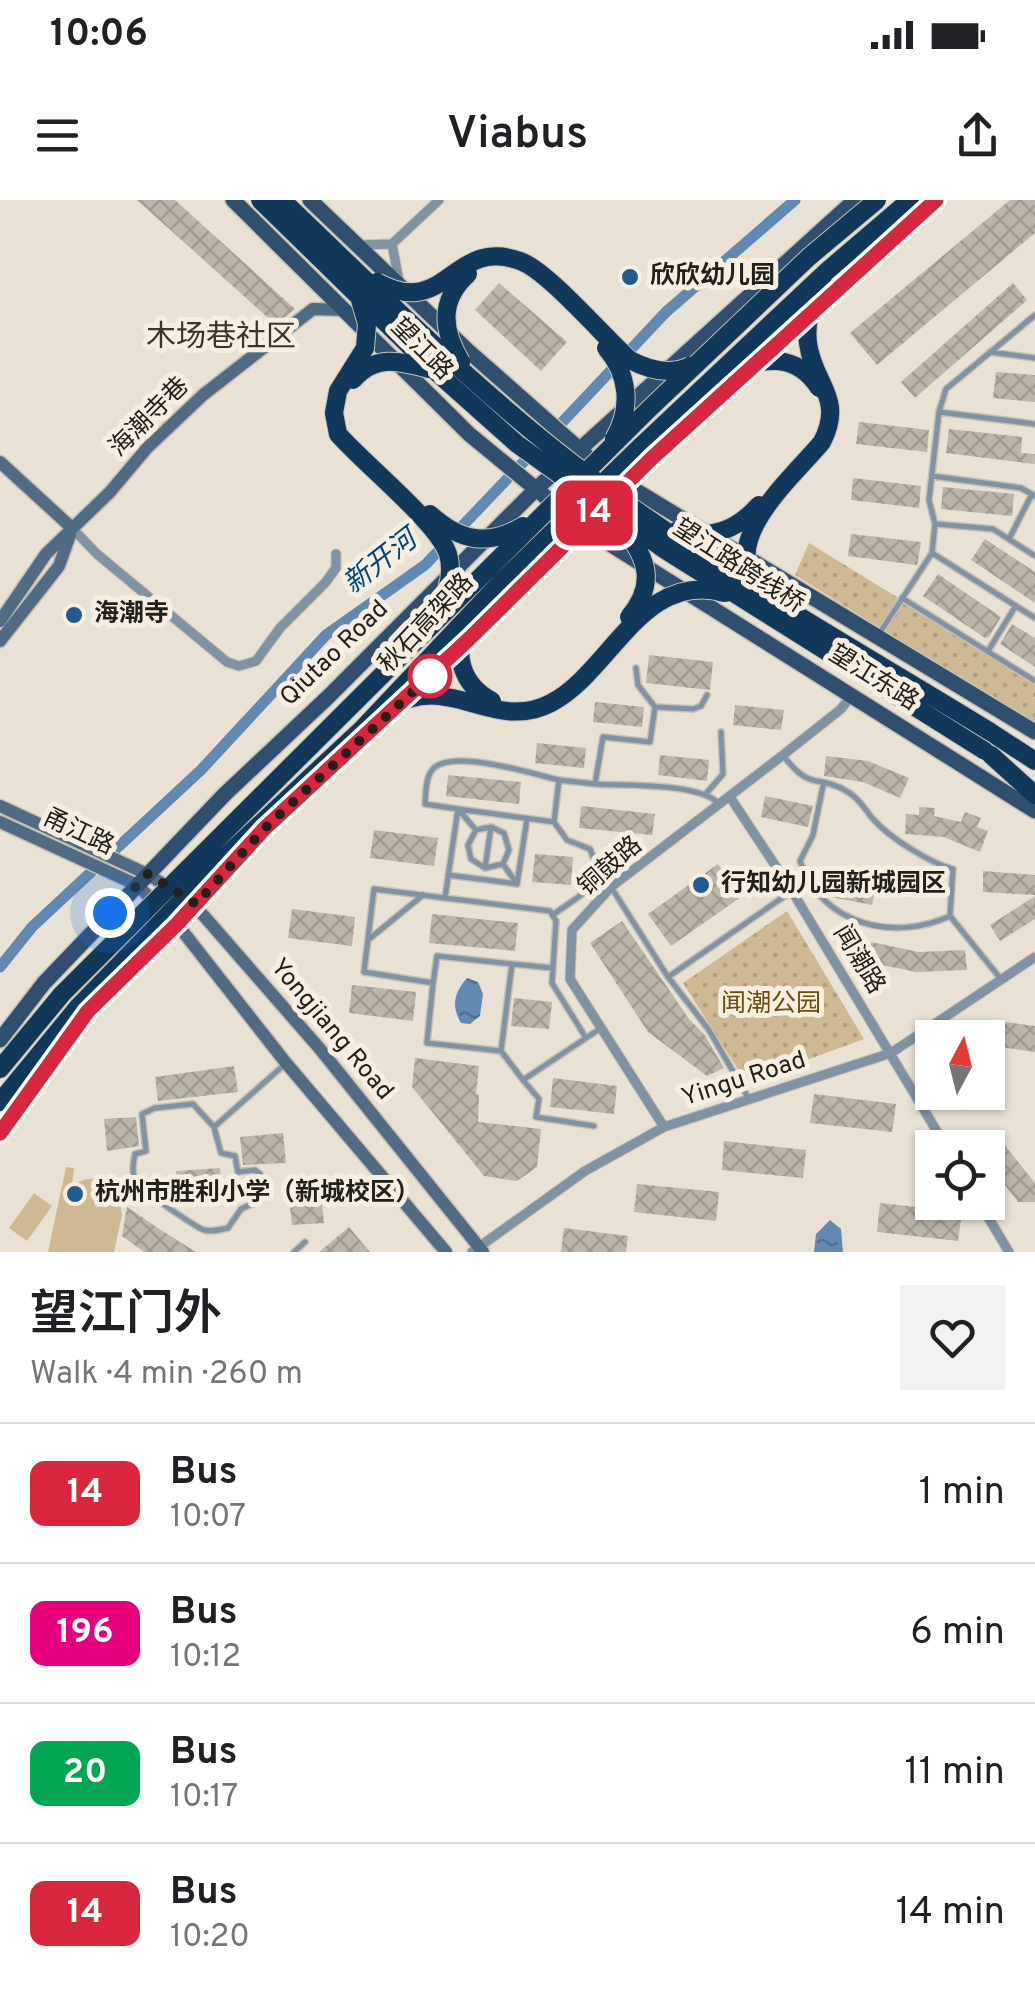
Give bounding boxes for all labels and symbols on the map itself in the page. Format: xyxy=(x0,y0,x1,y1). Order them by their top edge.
place label: 欣欣幼儿园 xyxy=(650,261,775,293)
marker: 欣欣幼儿园 xyxy=(619,266,641,288)
street label: 望江路 xyxy=(383,312,459,388)
district label: 木场巷社区 xyxy=(146,320,296,357)
street label: 海潮寺巷 xyxy=(103,371,197,465)
line badge: 14 xyxy=(549,480,639,546)
street label: 望江路跨线桥 xyxy=(666,513,810,621)
water label: 新开河 xyxy=(337,520,429,603)
street label: 秋石高架路 xyxy=(373,567,481,681)
street label: Qiutao Road xyxy=(274,594,396,714)
place label: 海潮寺 xyxy=(94,599,169,631)
marker: 海潮寺 xyxy=(63,604,85,626)
street label: 望江东路 xyxy=(822,639,924,719)
unlabelled marker xyxy=(409,655,451,697)
street label: 甬江路 xyxy=(37,803,119,863)
street label: 铜鼓路 xyxy=(572,830,650,904)
place label: 行知幼儿园新城园区 xyxy=(721,869,946,901)
marker: 行知幼儿园新城园区 xyxy=(690,874,712,896)
your location xyxy=(85,888,135,938)
street label: 闻潮路 xyxy=(825,920,891,1000)
street label: Yongjiang Road xyxy=(262,953,400,1107)
park label: 闻潮公园 xyxy=(721,989,821,1021)
north arrow xyxy=(915,1020,1005,1110)
street label: Yingu Road xyxy=(678,1045,810,1115)
place label: 杭州市胜利小学（新城校区） xyxy=(95,1178,420,1210)
marker: 杭州市胜利小学（新城校区） xyxy=(64,1183,86,1205)

